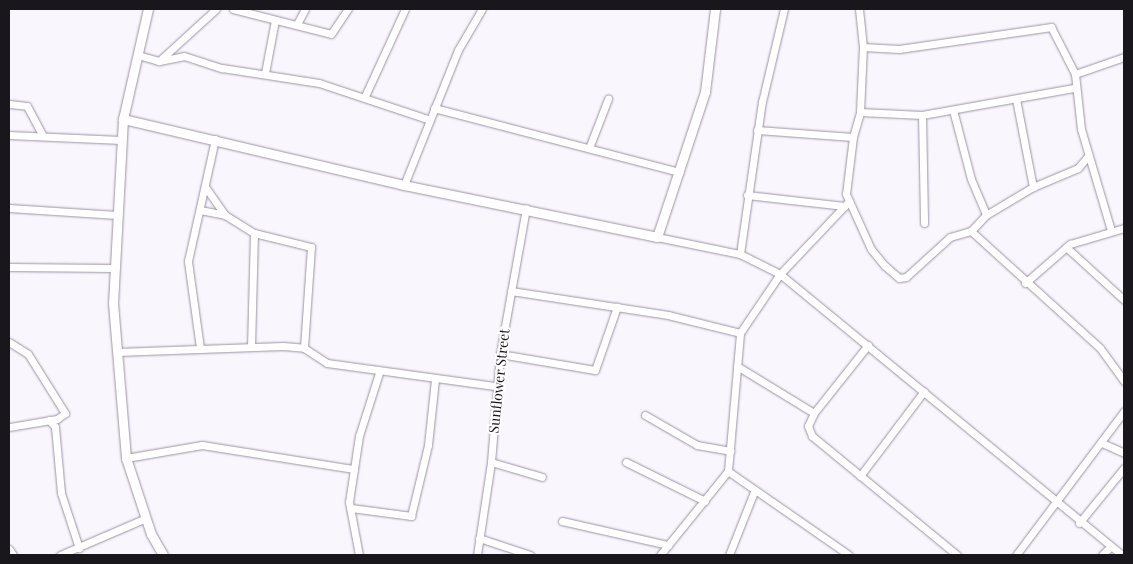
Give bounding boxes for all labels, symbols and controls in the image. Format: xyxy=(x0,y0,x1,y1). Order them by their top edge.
street label: Sunflower Street xyxy=(485,328,513,434)

